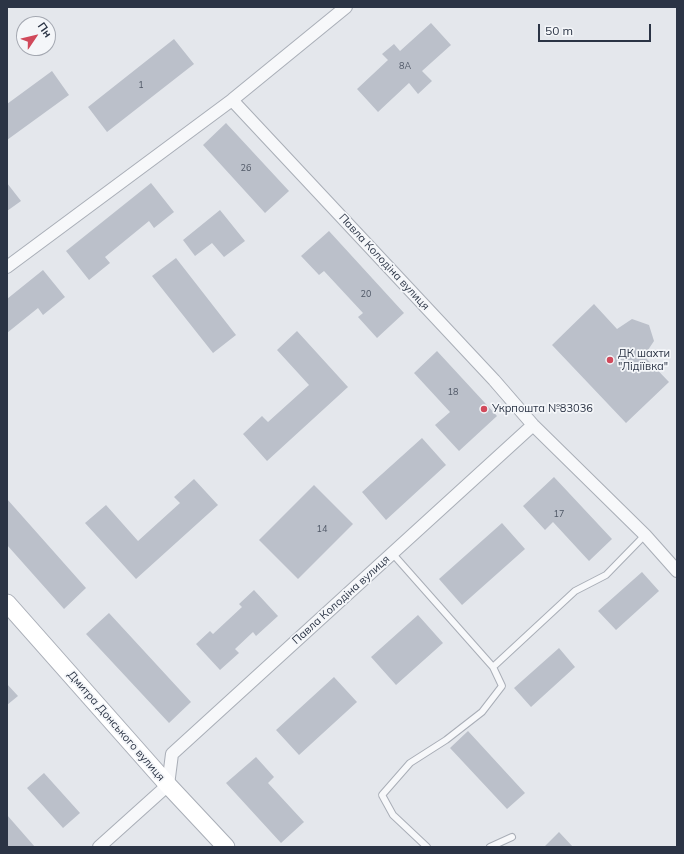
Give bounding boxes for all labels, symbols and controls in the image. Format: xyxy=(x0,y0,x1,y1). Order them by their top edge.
north arrow xyxy=(16,16,56,56)
scale bar xyxy=(540,16,653,42)
text: Пн xyxy=(35,19,55,40)
text: 50 m xyxy=(545,23,573,38)
house number: 8А xyxy=(399,61,411,71)
house number: 1 xyxy=(138,80,144,90)
house number: 26 xyxy=(241,163,251,173)
street label: Павла Колодіна вулиця xyxy=(336,211,432,313)
house number: 20 xyxy=(361,289,371,299)
place label: ДК шахти "Лідіївка" xyxy=(618,347,670,373)
marker: ДК шахти "Лідіївка" xyxy=(605,355,615,365)
house number: 18 xyxy=(448,387,458,397)
place label: Укрпошта №83036 xyxy=(492,402,593,416)
marker: Укрпошта №83036 xyxy=(479,404,489,414)
house number: 17 xyxy=(554,509,564,519)
house number: 14 xyxy=(317,524,327,534)
street label: Павла Колодіна вулиця xyxy=(290,553,392,647)
street label: Дмитра Донського вулиця xyxy=(65,668,167,784)

